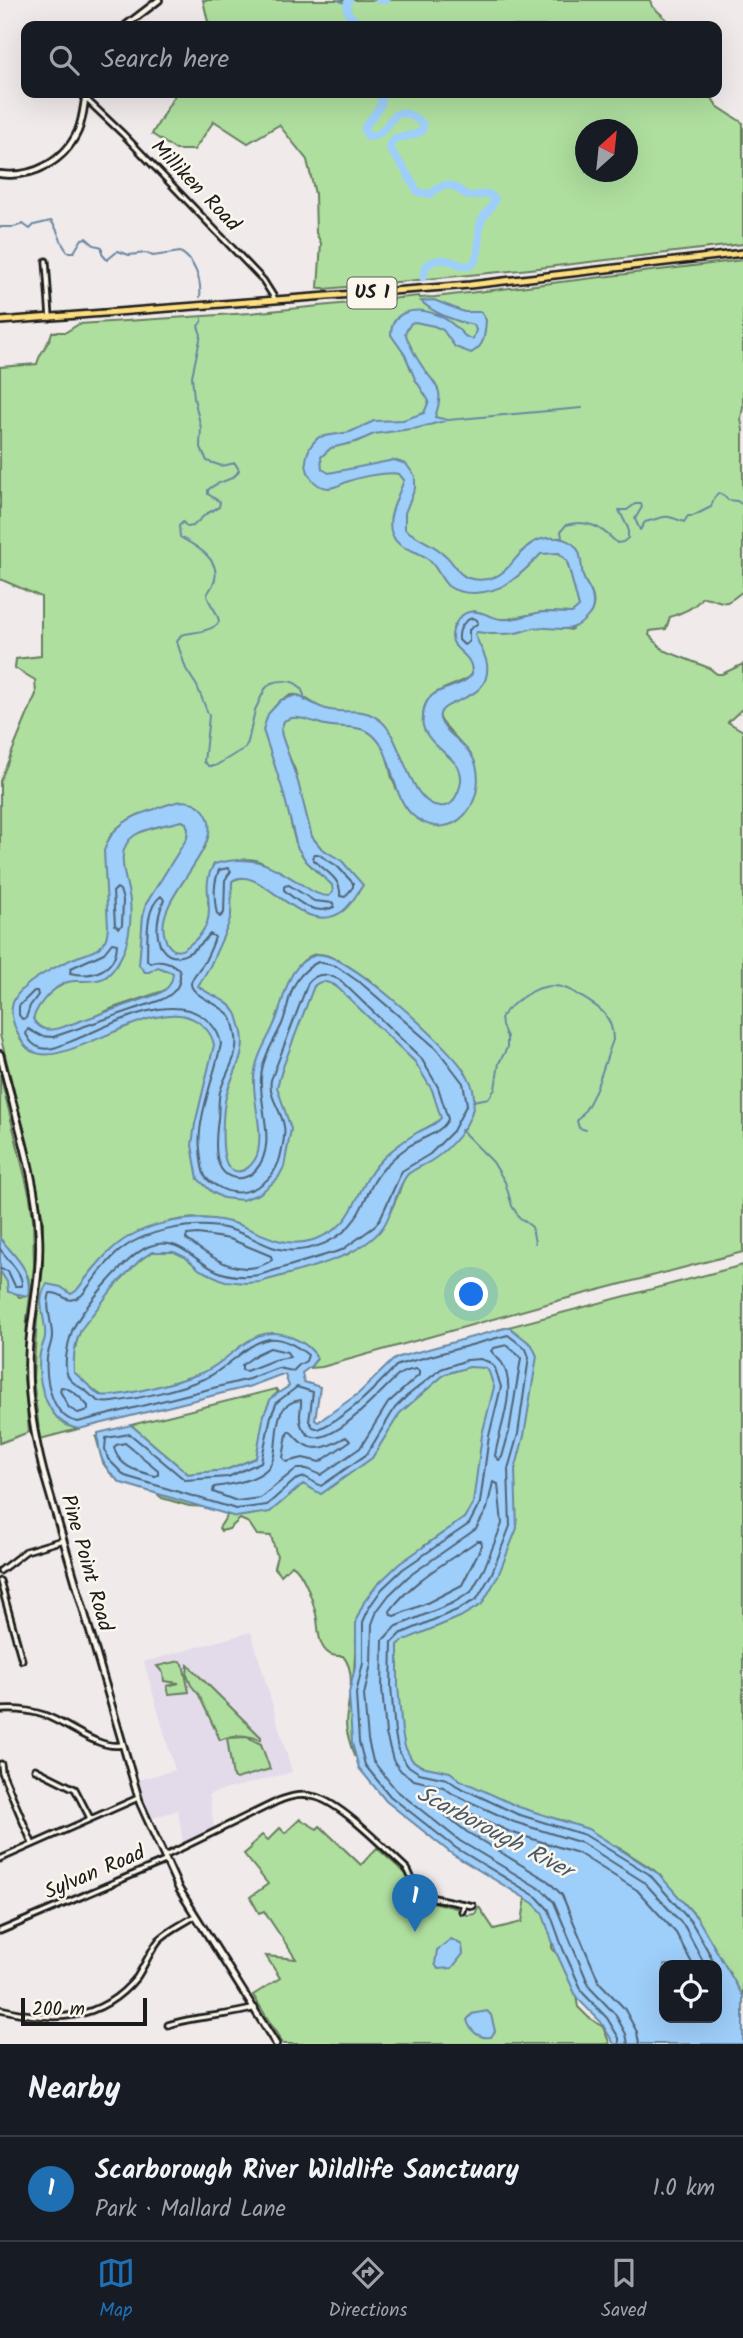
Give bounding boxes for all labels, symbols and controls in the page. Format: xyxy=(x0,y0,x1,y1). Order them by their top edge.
search box xyxy=(21,21,722,98)
text: Search here xyxy=(101,39,229,81)
icon: search xyxy=(45,41,83,79)
north arrow xyxy=(575,119,638,182)
street label: Milliken Road xyxy=(142,132,248,240)
road number: US 1 xyxy=(348,278,396,308)
your location xyxy=(454,1277,488,1311)
street label: Pine Point Road xyxy=(51,1491,121,1636)
water label: Scarborough River xyxy=(410,1777,582,1891)
street label: Sylvan Road xyxy=(40,1837,151,1909)
pin: 1 xyxy=(392,1874,438,1932)
map controls xyxy=(659,1960,722,2023)
button: locate xyxy=(659,1960,722,2023)
scale bar xyxy=(21,1995,147,2027)
text: 200 m xyxy=(32,1995,85,2025)
text: Nearby xyxy=(28,2066,120,2114)
text: Scarborough River Wildlife Sanctuary xyxy=(95,2150,519,2192)
text: 1 xyxy=(48,2171,54,2207)
text: 1.0 km xyxy=(653,2171,715,2207)
text: Park · Mallard Lane xyxy=(95,2192,286,2228)
tab: Map xyxy=(97,2254,135,2326)
tab: Directions xyxy=(329,2254,407,2326)
tab: Saved xyxy=(601,2254,646,2326)

